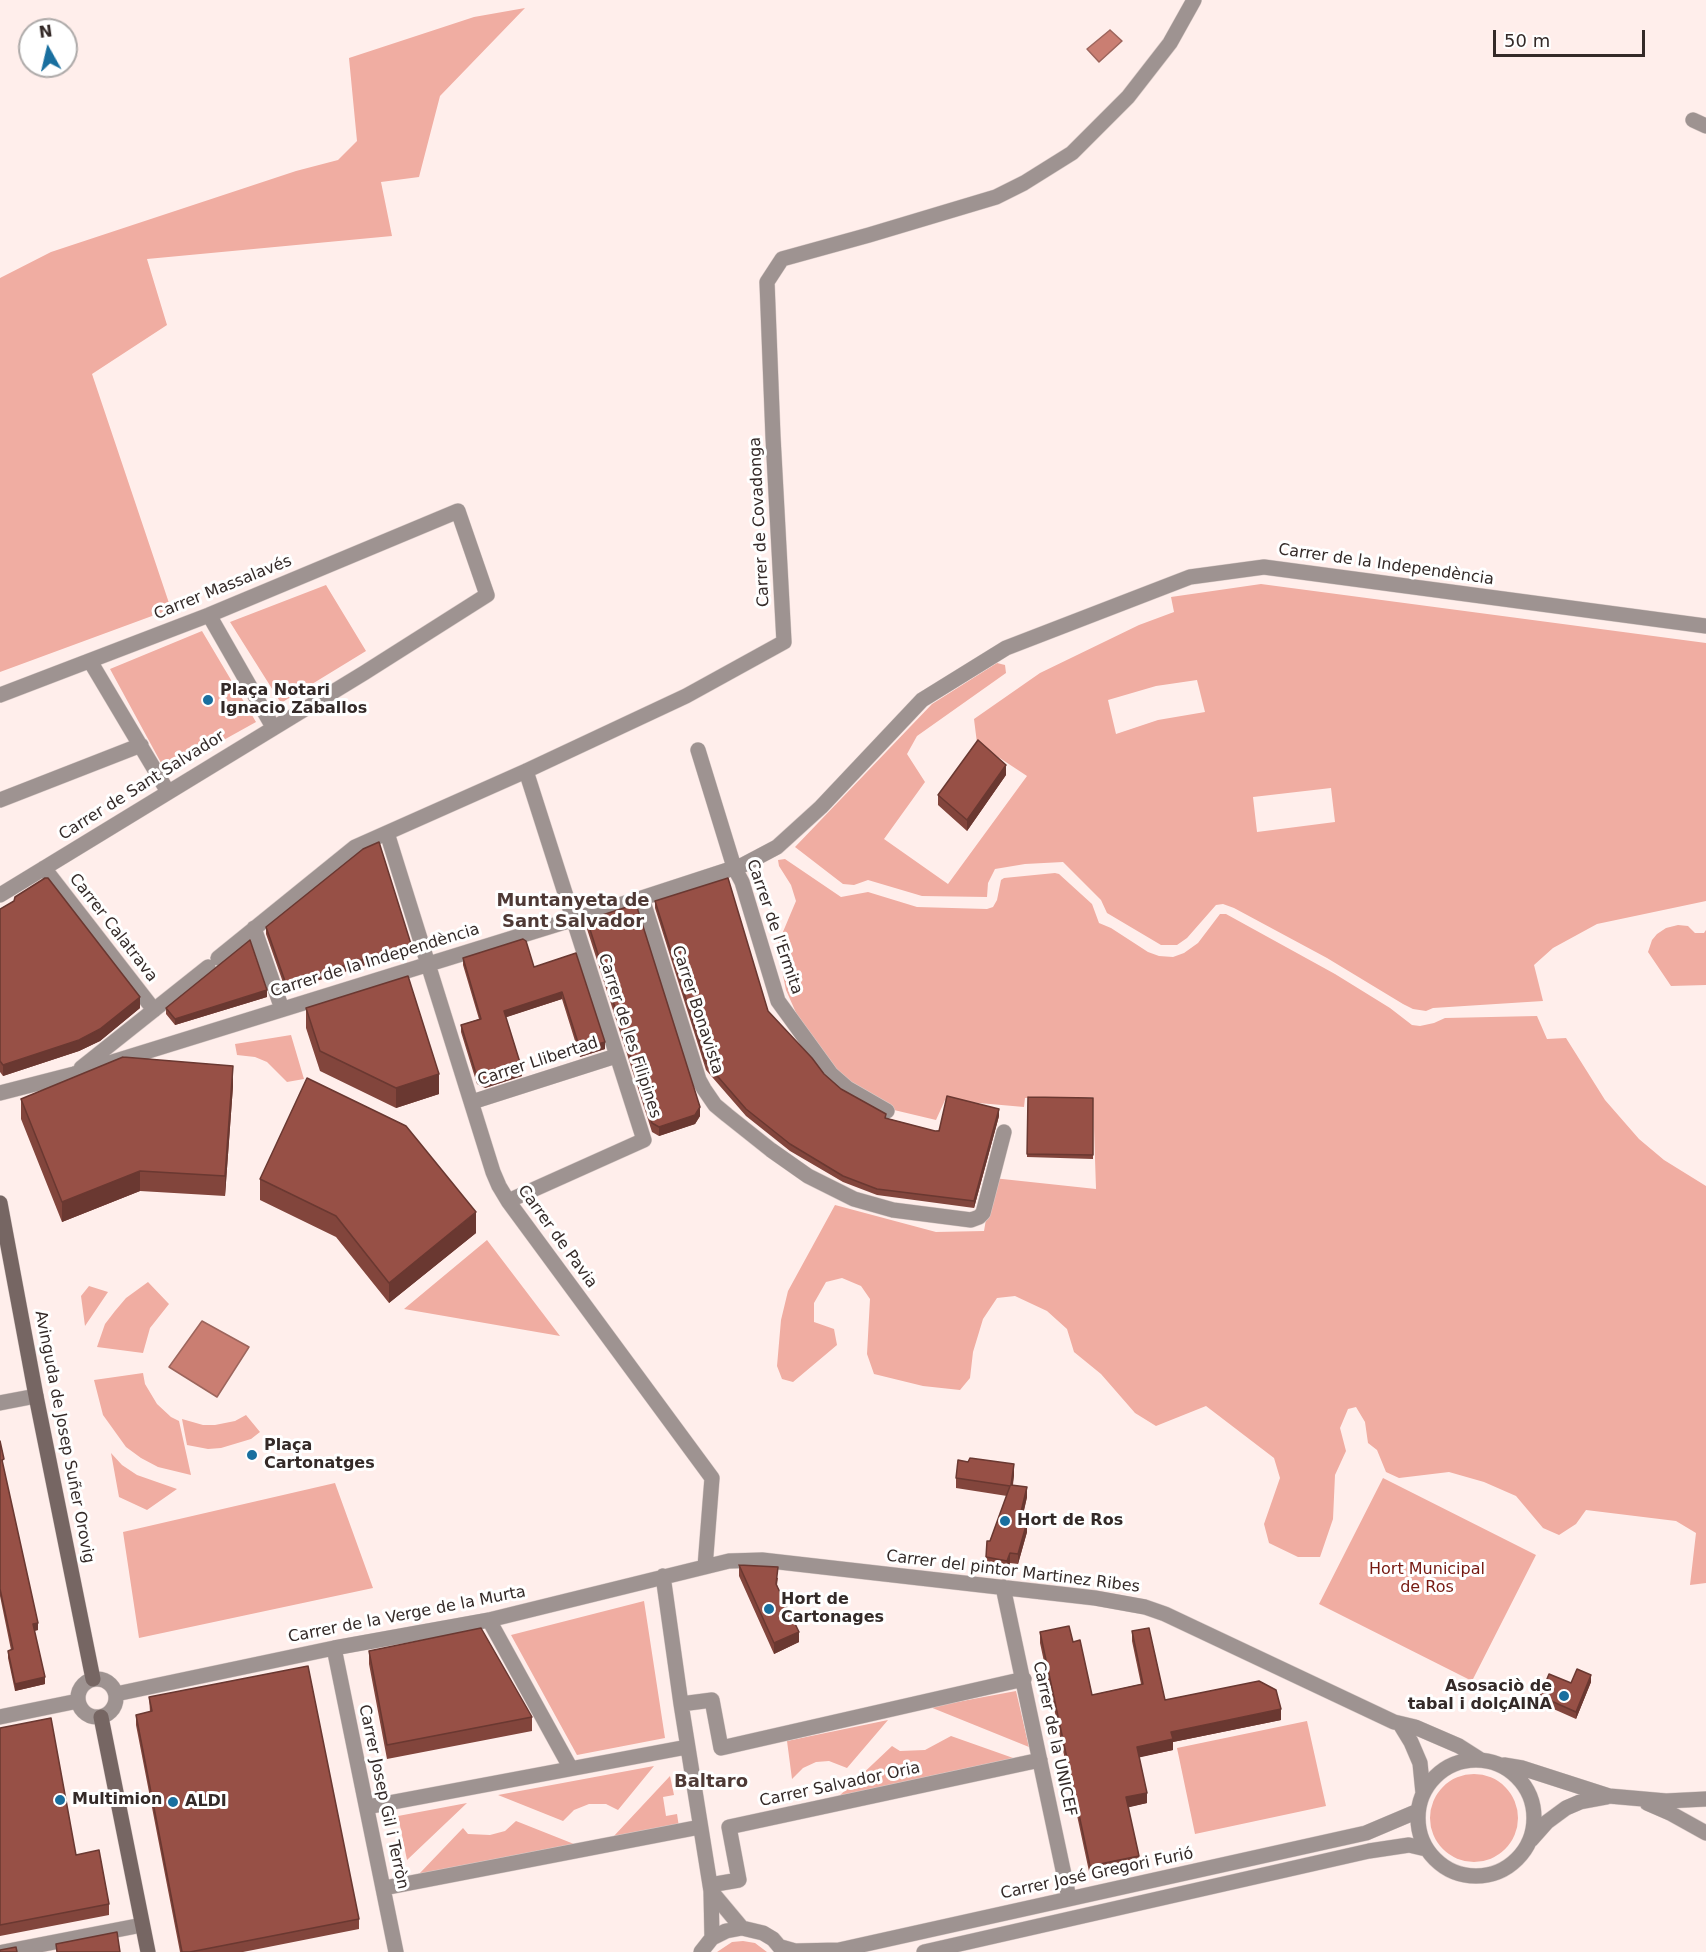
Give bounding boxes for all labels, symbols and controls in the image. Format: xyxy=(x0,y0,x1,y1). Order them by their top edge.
north arrow xyxy=(18,18,78,78)
scale bar xyxy=(1496,18,1648,56)
text: N xyxy=(38,21,54,42)
text: 50 m xyxy=(1504,30,1550,51)
street label: Carrer de Covadonga xyxy=(746,436,774,608)
street label: Carrer de la Independència xyxy=(1277,540,1495,590)
street label: Carrer Massalavés xyxy=(151,552,295,624)
place label: Plaça Notari Ignacio Zaballos xyxy=(220,681,367,719)
marker: Plaça Notari Ignacio Zaballos xyxy=(201,693,215,707)
street label: Carrer de Sant Salvador xyxy=(56,727,228,845)
street label: Carrer de l'Ermita xyxy=(742,857,806,997)
street label: Carrer Calatrava xyxy=(65,870,161,986)
district label: Muntanyeta de Sant Salvador xyxy=(496,890,650,932)
street label: Carrer de la Independència xyxy=(268,920,482,1002)
street label: Carrer Bonavista xyxy=(667,943,727,1077)
street label: Carrer de les Filipines xyxy=(593,951,665,1121)
street label: Carrer Llibertad xyxy=(475,1033,601,1091)
street label: Carrer de Pavia xyxy=(513,1182,601,1292)
street label: Avinguda de Josep Suñer Orovig xyxy=(30,1309,98,1565)
place label: Plaça Cartonatges xyxy=(264,1436,375,1474)
marker: Plaça Cartonatges xyxy=(245,1448,259,1462)
place label: Hort de Ros xyxy=(1017,1511,1123,1531)
marker: Hort de Ros xyxy=(998,1514,1012,1528)
street label: Carrer del pintor Martinez Ribes xyxy=(885,1547,1141,1597)
park label: Hort Municipal de Ros xyxy=(1369,1560,1485,1598)
street label: Carrer de la Verge de la Murta xyxy=(287,1583,527,1647)
place label: Hort de Cartonages xyxy=(781,1590,884,1628)
marker: Hort de Cartonages xyxy=(762,1602,776,1616)
street label: Carrer de la UNICEF xyxy=(1028,1660,1080,1818)
place label: Asosaciò de tabal i dolçAINA xyxy=(1408,1677,1552,1715)
marker: Asosaciò de tabal i dolçAINA xyxy=(1557,1689,1571,1703)
street label: Carrer Josep Gil i Terròn xyxy=(354,1703,412,1891)
street label: Carrer Salvador Oria xyxy=(758,1759,922,1811)
district label: Baltaro xyxy=(674,1771,748,1793)
place label: Multimion xyxy=(72,1790,162,1810)
place label: ALDI xyxy=(185,1792,227,1812)
marker: Multimion xyxy=(53,1793,67,1807)
marker: ALDI xyxy=(166,1795,180,1809)
street label: Carrer José Gregori Furió xyxy=(999,1844,1195,1904)

